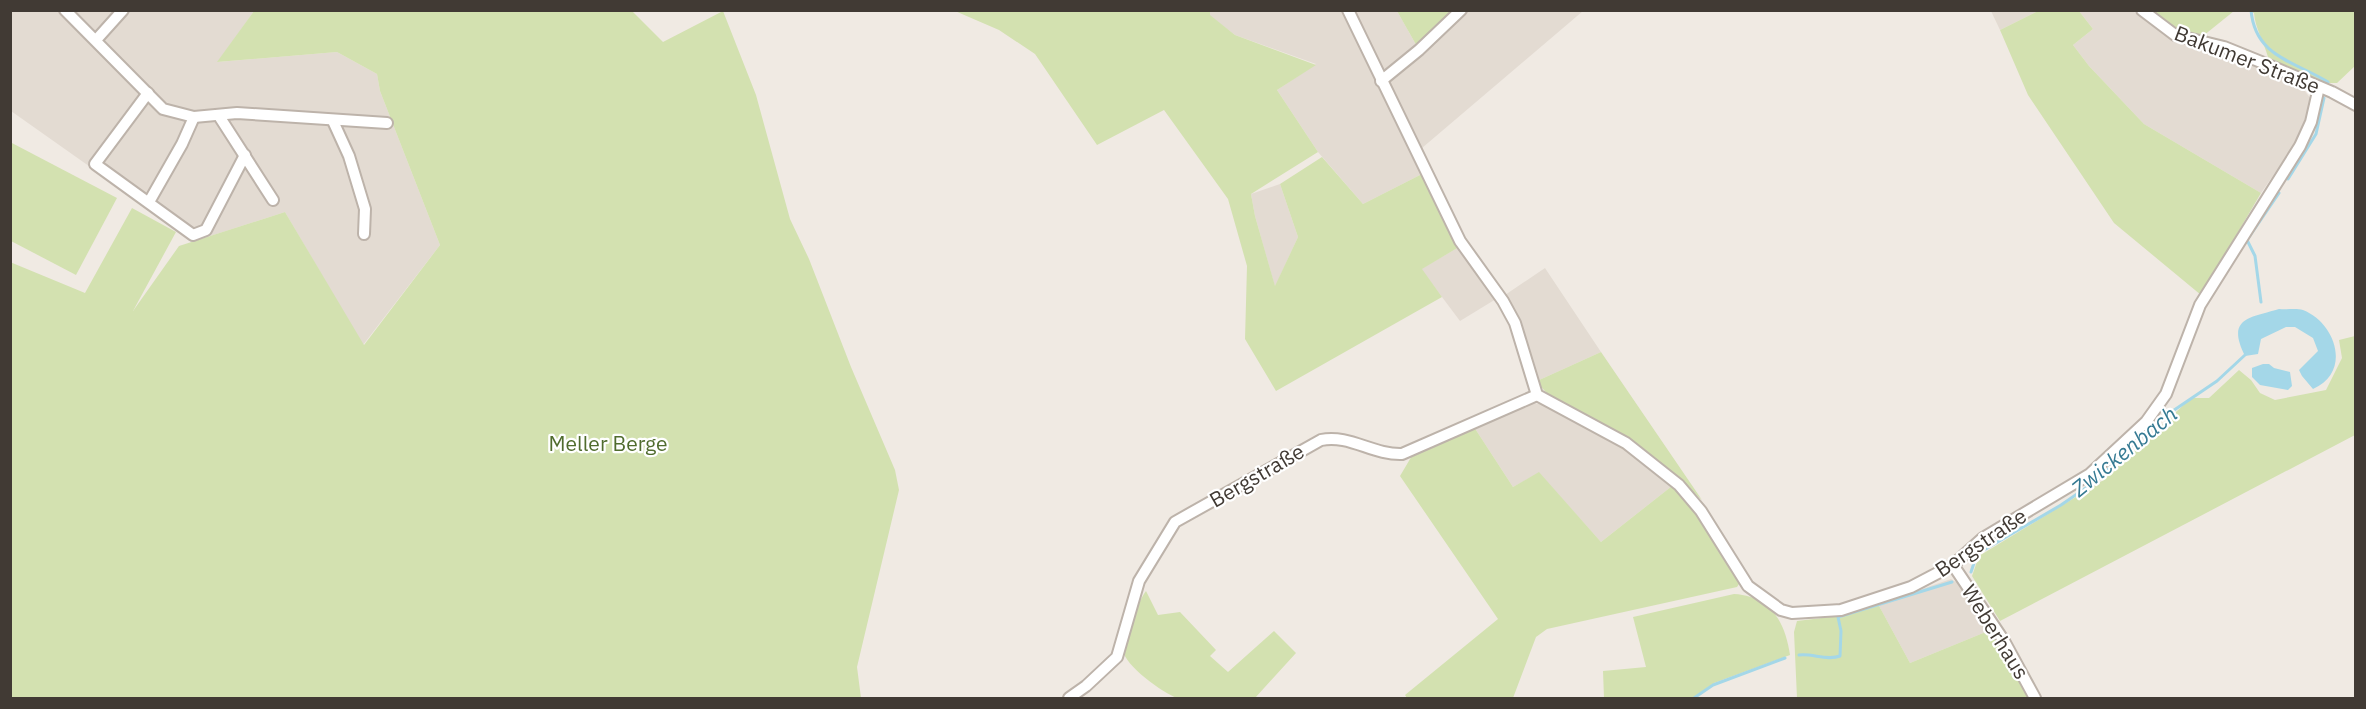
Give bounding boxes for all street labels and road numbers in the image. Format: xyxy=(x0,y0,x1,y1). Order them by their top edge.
street label: Bakumer Straße xyxy=(2171,18,2324,100)
street label: Bergstraße xyxy=(1204,437,1309,513)
street label: Bergstraße xyxy=(1929,501,2032,583)
street label: Weberhaus xyxy=(1956,579,2036,684)

